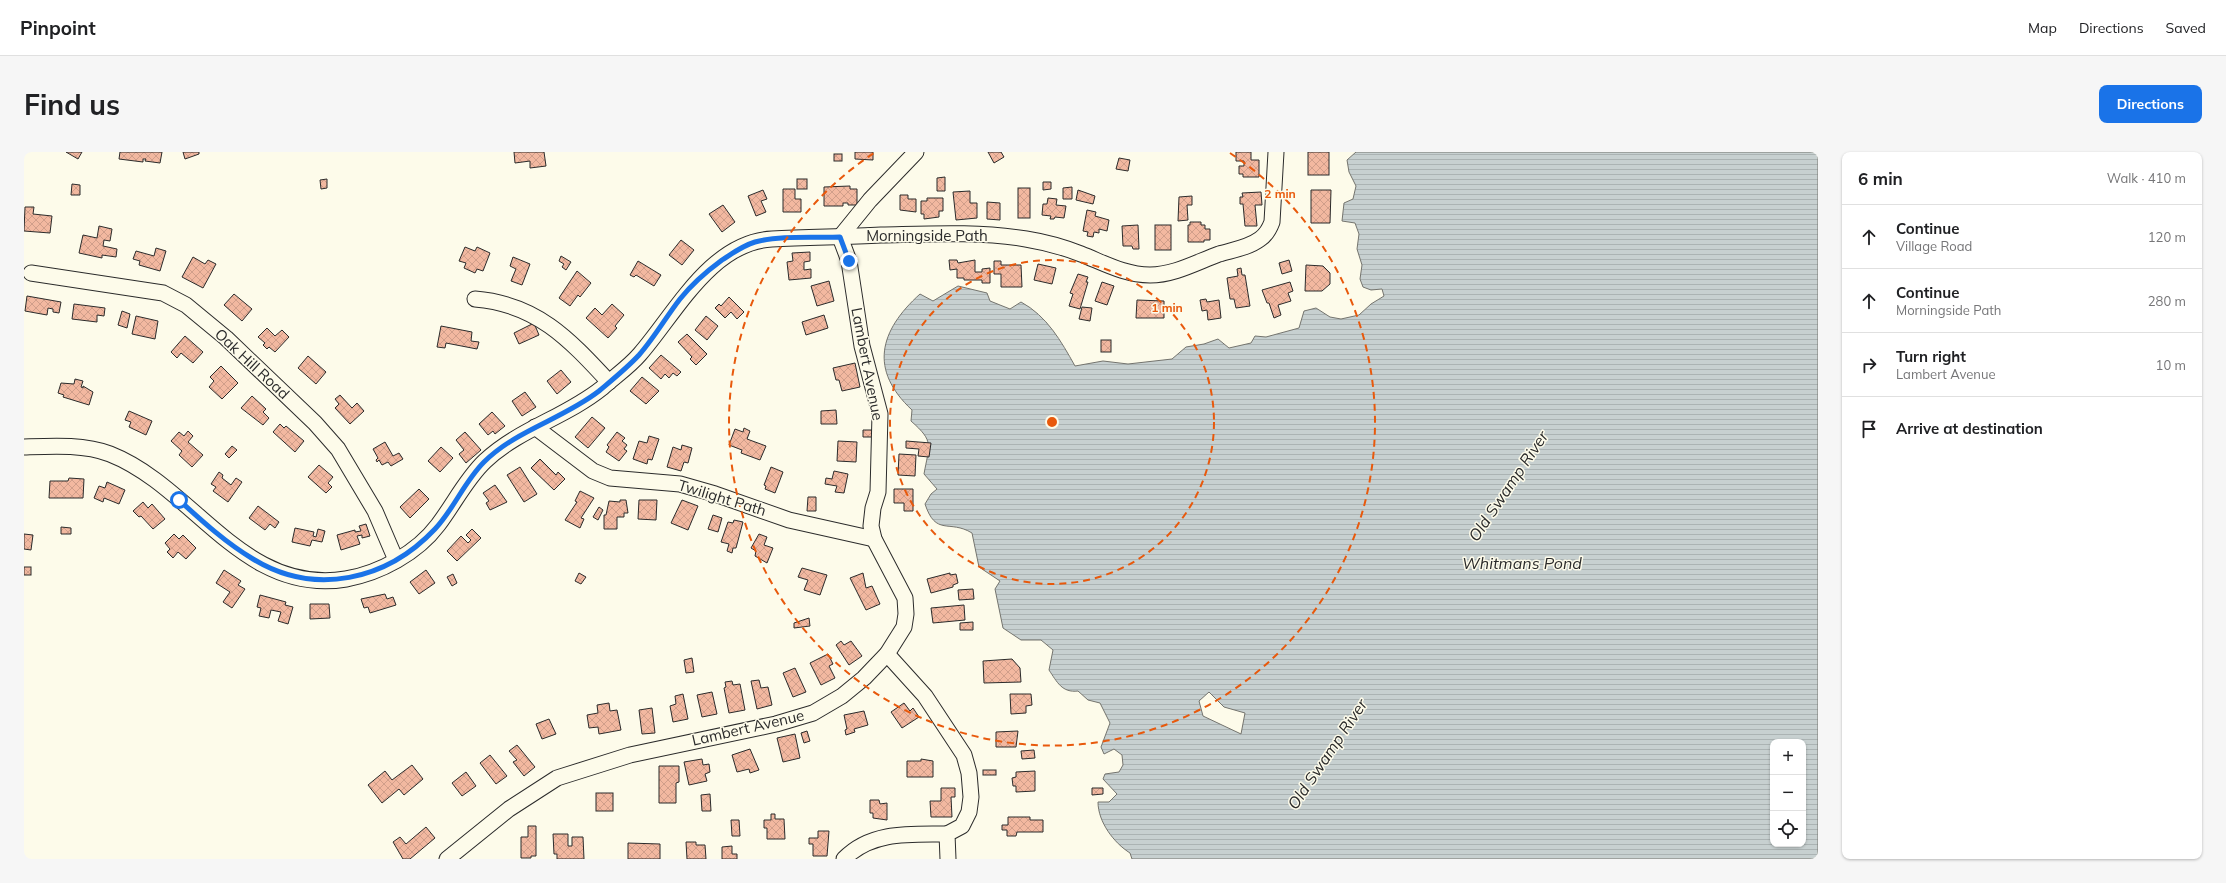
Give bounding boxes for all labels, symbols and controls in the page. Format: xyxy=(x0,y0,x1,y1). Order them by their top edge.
text: Pinpoint xyxy=(20,16,96,40)
text: Map xyxy=(2028,19,2057,37)
text: Directions xyxy=(2079,19,2144,37)
text: Saved xyxy=(2166,19,2206,37)
button: Directions xyxy=(2099,85,2202,123)
text: Find us xyxy=(24,87,120,122)
text: 6 min xyxy=(1858,168,1903,189)
text: Walk · 410 m xyxy=(2107,170,2186,186)
text: 2 min xyxy=(1264,186,1296,201)
text: Continue xyxy=(1896,219,1959,238)
street label: Morningside Path xyxy=(866,226,988,245)
icon: ahead xyxy=(1858,226,1880,248)
text: 120 m xyxy=(2148,229,2186,245)
text: Village Road xyxy=(1896,238,1972,254)
route end xyxy=(840,252,858,270)
text: Continue xyxy=(1896,283,1959,302)
icon: ahead xyxy=(1858,290,1880,312)
text: 280 m xyxy=(2148,293,2186,309)
text: 1 min xyxy=(1151,300,1183,315)
text: Morningside Path xyxy=(1896,302,2001,318)
street label: Lambert Avenue xyxy=(847,306,888,422)
street label: Oak Hill Road xyxy=(211,324,294,403)
text: Turn right xyxy=(1896,347,1966,366)
icon: right xyxy=(1858,354,1880,376)
text: 10 m xyxy=(2156,357,2186,373)
text: Lambert Avenue xyxy=(1896,366,1995,382)
centre of rings xyxy=(1045,415,1059,429)
icon: arrive xyxy=(1858,418,1880,440)
text: Arrive at destination xyxy=(1896,419,2043,438)
water label: Old Swamp River xyxy=(1464,426,1553,545)
street label: Twilight Path xyxy=(676,475,769,520)
route start xyxy=(170,491,188,509)
water label: Whitmans Pond xyxy=(1462,553,1582,573)
water label: Old Swamp River xyxy=(1283,694,1372,813)
street label: Lambert Avenue xyxy=(690,705,806,750)
map controls xyxy=(1770,739,1806,847)
button: + xyxy=(1770,739,1806,775)
button: − xyxy=(1770,775,1806,811)
button: locate xyxy=(1770,811,1806,847)

